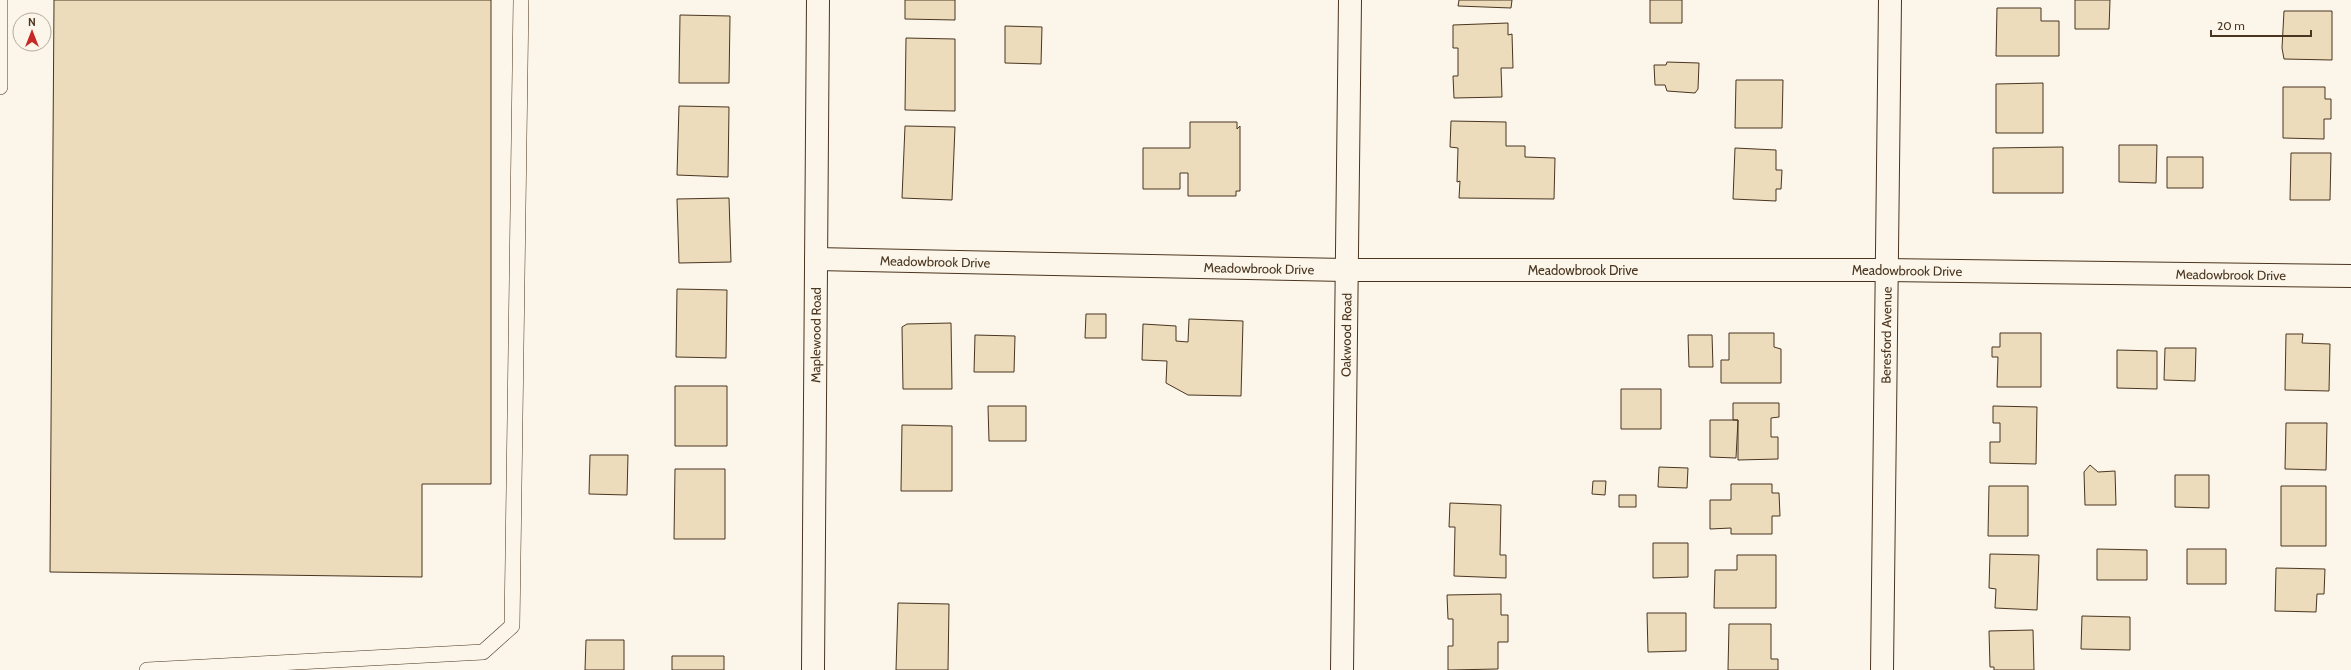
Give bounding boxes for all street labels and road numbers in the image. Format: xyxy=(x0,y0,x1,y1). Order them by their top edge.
street label: Meadowbrook Drive xyxy=(880,252,991,271)
street label: Meadowbrook Drive xyxy=(1203,259,1315,277)
street label: Meadowbrook Drive xyxy=(1528,262,1638,278)
street label: Meadowbrook Drive xyxy=(1852,262,1963,279)
street label: Meadowbrook Drive xyxy=(2176,266,2287,283)
street label: Beresford Avenue xyxy=(1877,286,1895,384)
street label: Maplewood Road xyxy=(807,287,824,383)
street label: Oakwood Road xyxy=(1337,293,1355,377)

